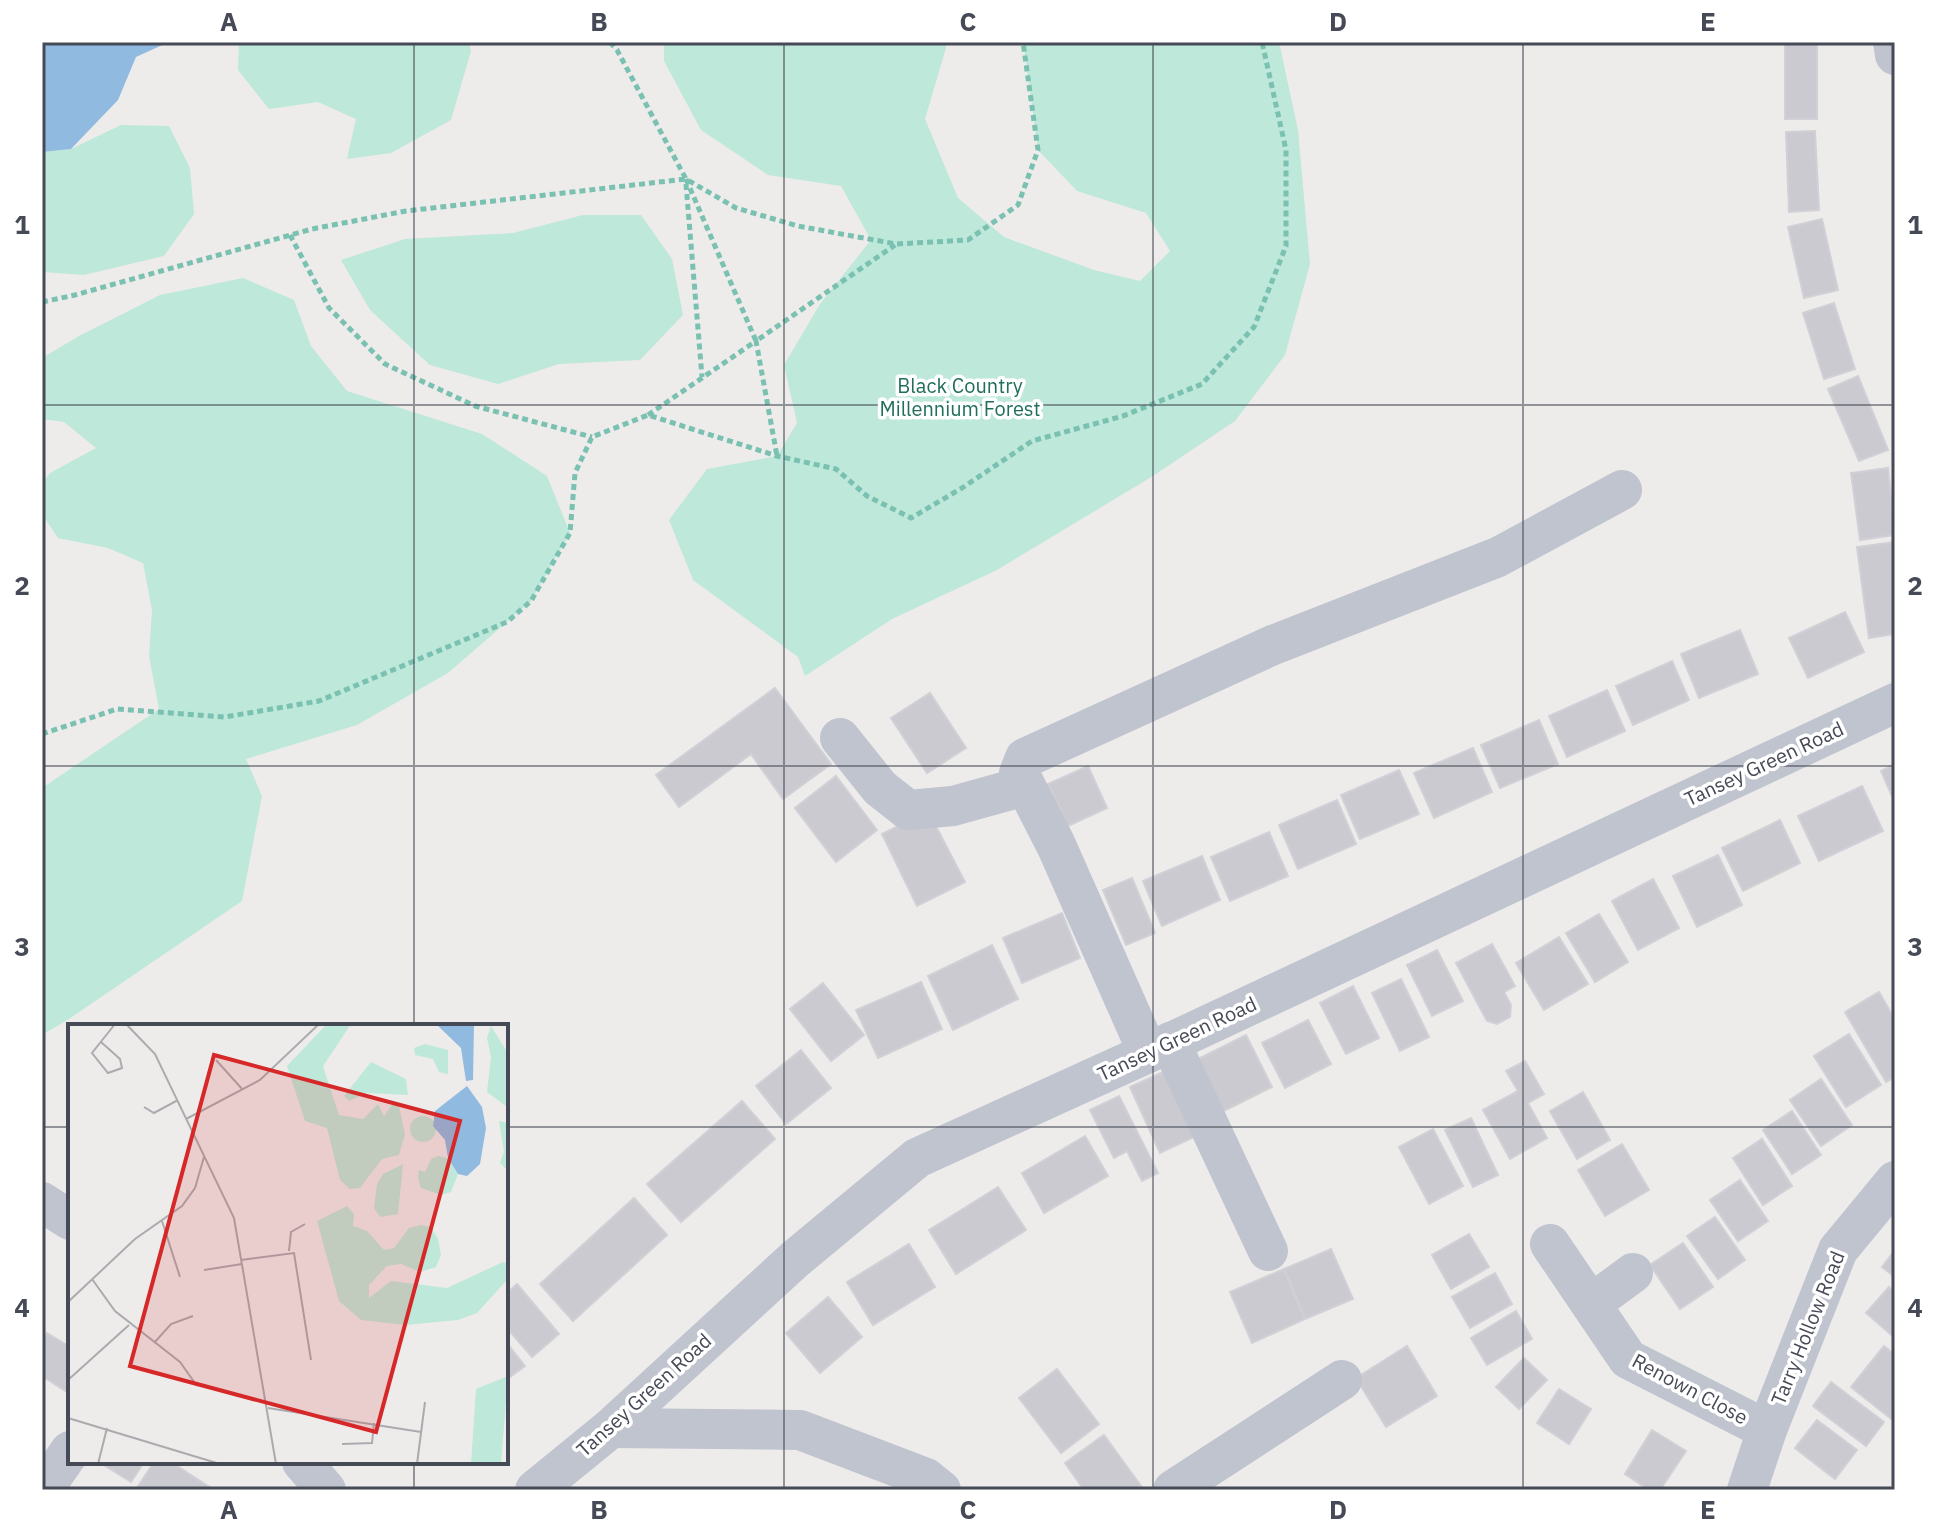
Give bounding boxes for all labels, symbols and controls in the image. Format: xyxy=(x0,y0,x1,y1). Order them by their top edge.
text: A xyxy=(220,4,238,38)
text: B xyxy=(590,4,608,38)
text: C xyxy=(960,4,977,38)
text: D xyxy=(1329,4,1347,38)
text: E xyxy=(1700,4,1716,38)
text: 1 xyxy=(14,207,30,241)
text: 1 xyxy=(1907,207,1923,241)
park label: Black Country Millennium Forest xyxy=(880,372,1040,422)
text: 2 xyxy=(14,568,30,602)
text: 2 xyxy=(1907,568,1923,602)
street label: Tansey Green Road xyxy=(1680,715,1848,812)
text: 3 xyxy=(14,929,30,963)
text: 3 xyxy=(1907,929,1923,963)
street label: Tansey Green Road xyxy=(1093,990,1261,1087)
inset map xyxy=(68,1024,508,1464)
street label: Tarry Hollow Road xyxy=(1764,1247,1851,1409)
text: 4 xyxy=(14,1290,30,1324)
text: 4 xyxy=(1907,1290,1923,1324)
street label: Tansey Green Road xyxy=(571,1327,717,1462)
street label: Renown Close xyxy=(1628,1347,1753,1430)
text: A xyxy=(220,1492,238,1526)
text: B xyxy=(590,1492,608,1526)
text: C xyxy=(960,1492,977,1526)
text: D xyxy=(1329,1492,1347,1526)
text: E xyxy=(1700,1492,1716,1526)

